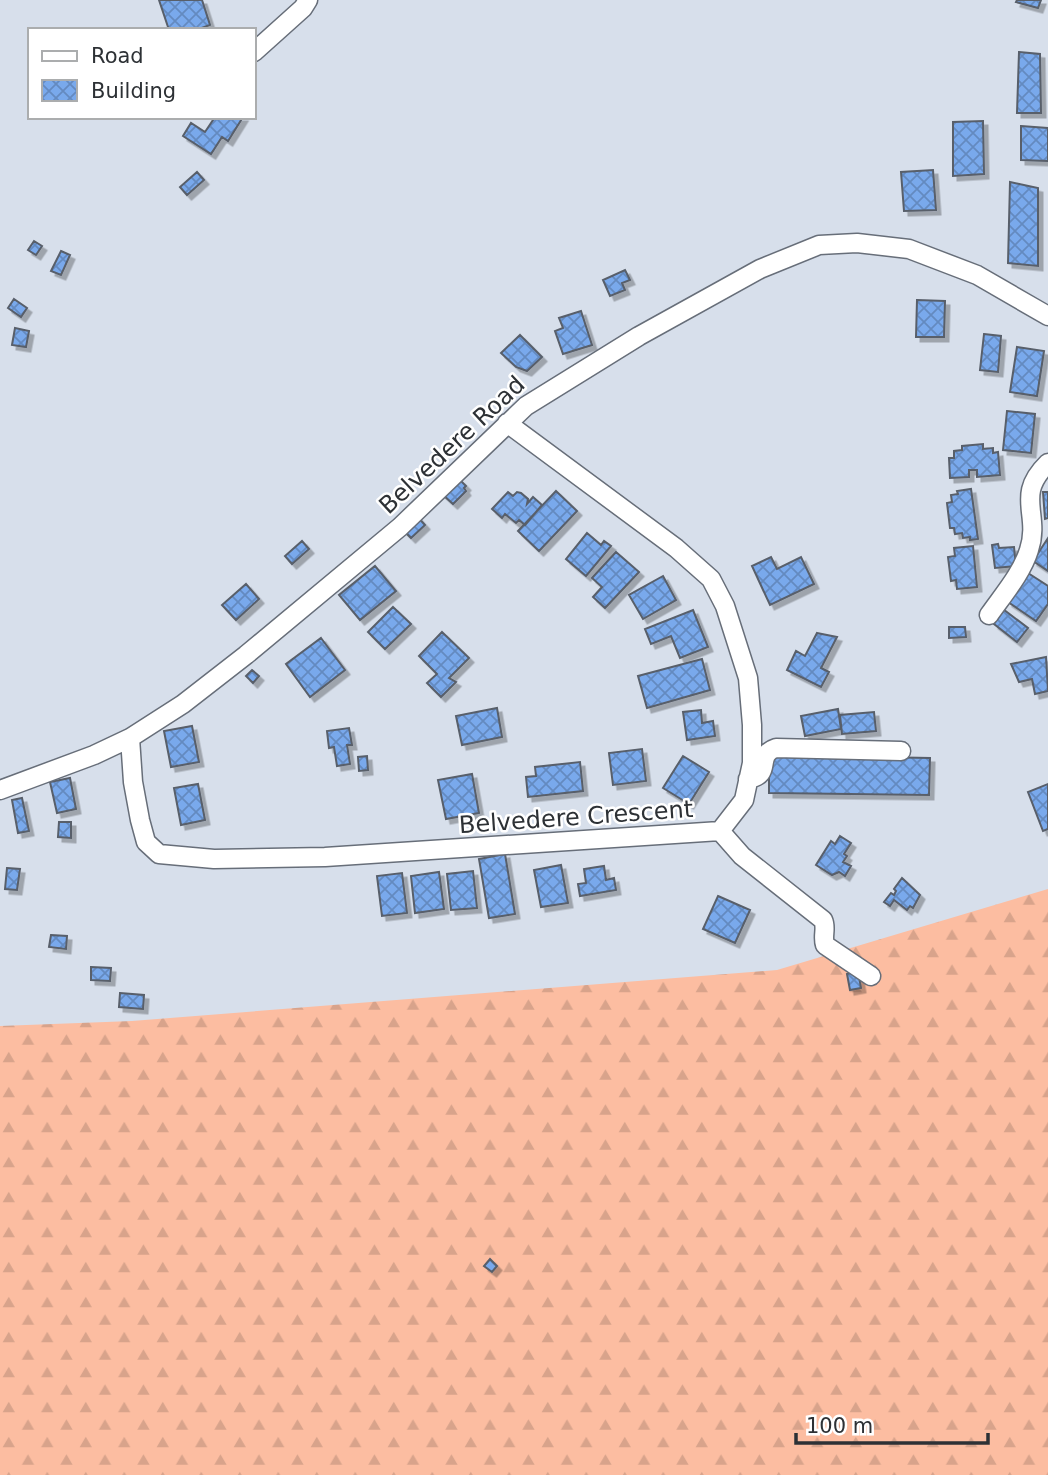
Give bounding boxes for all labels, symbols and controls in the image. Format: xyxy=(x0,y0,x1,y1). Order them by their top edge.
legend xyxy=(28,28,256,119)
text: Road xyxy=(91,44,144,68)
text: Building xyxy=(91,79,176,103)
street label: Belvedere Road xyxy=(373,370,531,520)
street label: Belvedere Crescent xyxy=(458,795,694,839)
scale bar xyxy=(796,1402,988,1446)
text: 100 m xyxy=(806,1414,873,1438)

